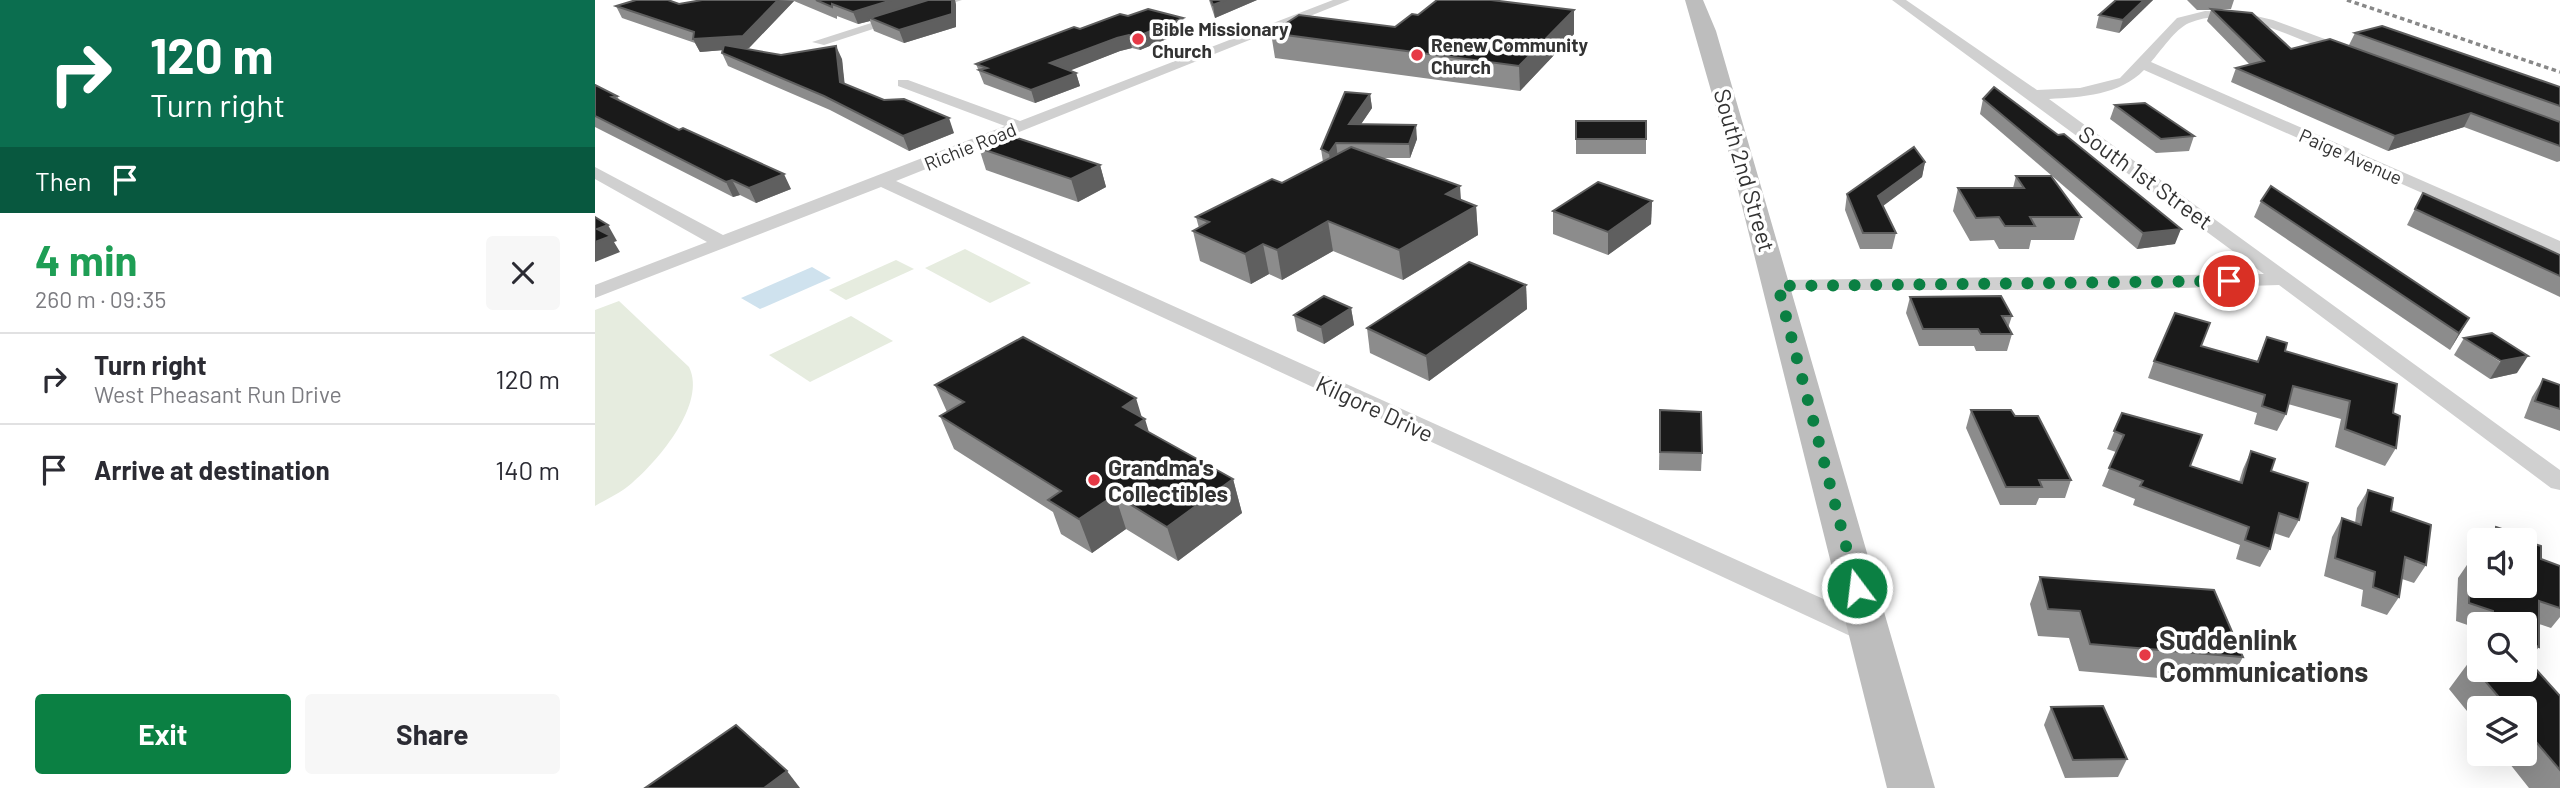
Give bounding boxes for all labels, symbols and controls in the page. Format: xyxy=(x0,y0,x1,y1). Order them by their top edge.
place label: Bible Missionary Church xyxy=(1152,17,1289,62)
text: 120 m xyxy=(150,25,273,84)
icon: right xyxy=(35,28,126,119)
marker: Bible Missionary Church xyxy=(1130,31,1146,47)
place label: Renew Community Church xyxy=(1431,33,1588,78)
marker: Renew Community Church xyxy=(1409,47,1425,63)
text: Turn right xyxy=(150,85,285,123)
street label: South 2nd Street xyxy=(1708,85,1782,255)
street label: Richie Road xyxy=(921,117,1019,175)
street label: South 1st Street xyxy=(2074,119,2218,235)
street label: Paige Avenue xyxy=(2296,123,2406,189)
icon: arrive xyxy=(106,161,144,199)
text: Then xyxy=(35,165,92,196)
text: 4 min xyxy=(35,234,138,284)
button: close xyxy=(486,236,560,310)
pin xyxy=(2199,251,2259,311)
icon: arrive xyxy=(2210,262,2248,300)
text: 260 m · 09:35 xyxy=(35,285,166,313)
text: Turn right xyxy=(94,349,207,380)
icon: right xyxy=(35,360,73,398)
text: 120 m xyxy=(496,363,560,394)
street label: Kilgore Drive xyxy=(1312,369,1438,447)
text: West Pheasant Run Drive xyxy=(94,380,342,408)
icon: arrive xyxy=(35,451,73,489)
place label: Grandma's Collectibles xyxy=(1108,453,1228,507)
text: Arrive at destination xyxy=(94,454,330,485)
text: 140 m xyxy=(495,454,560,485)
marker: Grandma's Collectibles xyxy=(1086,472,1102,488)
map controls xyxy=(2467,528,2537,766)
button: sound xyxy=(2467,528,2537,598)
position arrow xyxy=(1820,551,1894,625)
button: search xyxy=(2467,612,2537,682)
place label: Suddenlink Communications xyxy=(2159,622,2368,688)
marker: Suddenlink Communications xyxy=(2137,647,2153,663)
button: Exit xyxy=(35,694,291,774)
button: Share xyxy=(305,694,560,774)
button: layers xyxy=(2467,696,2537,766)

